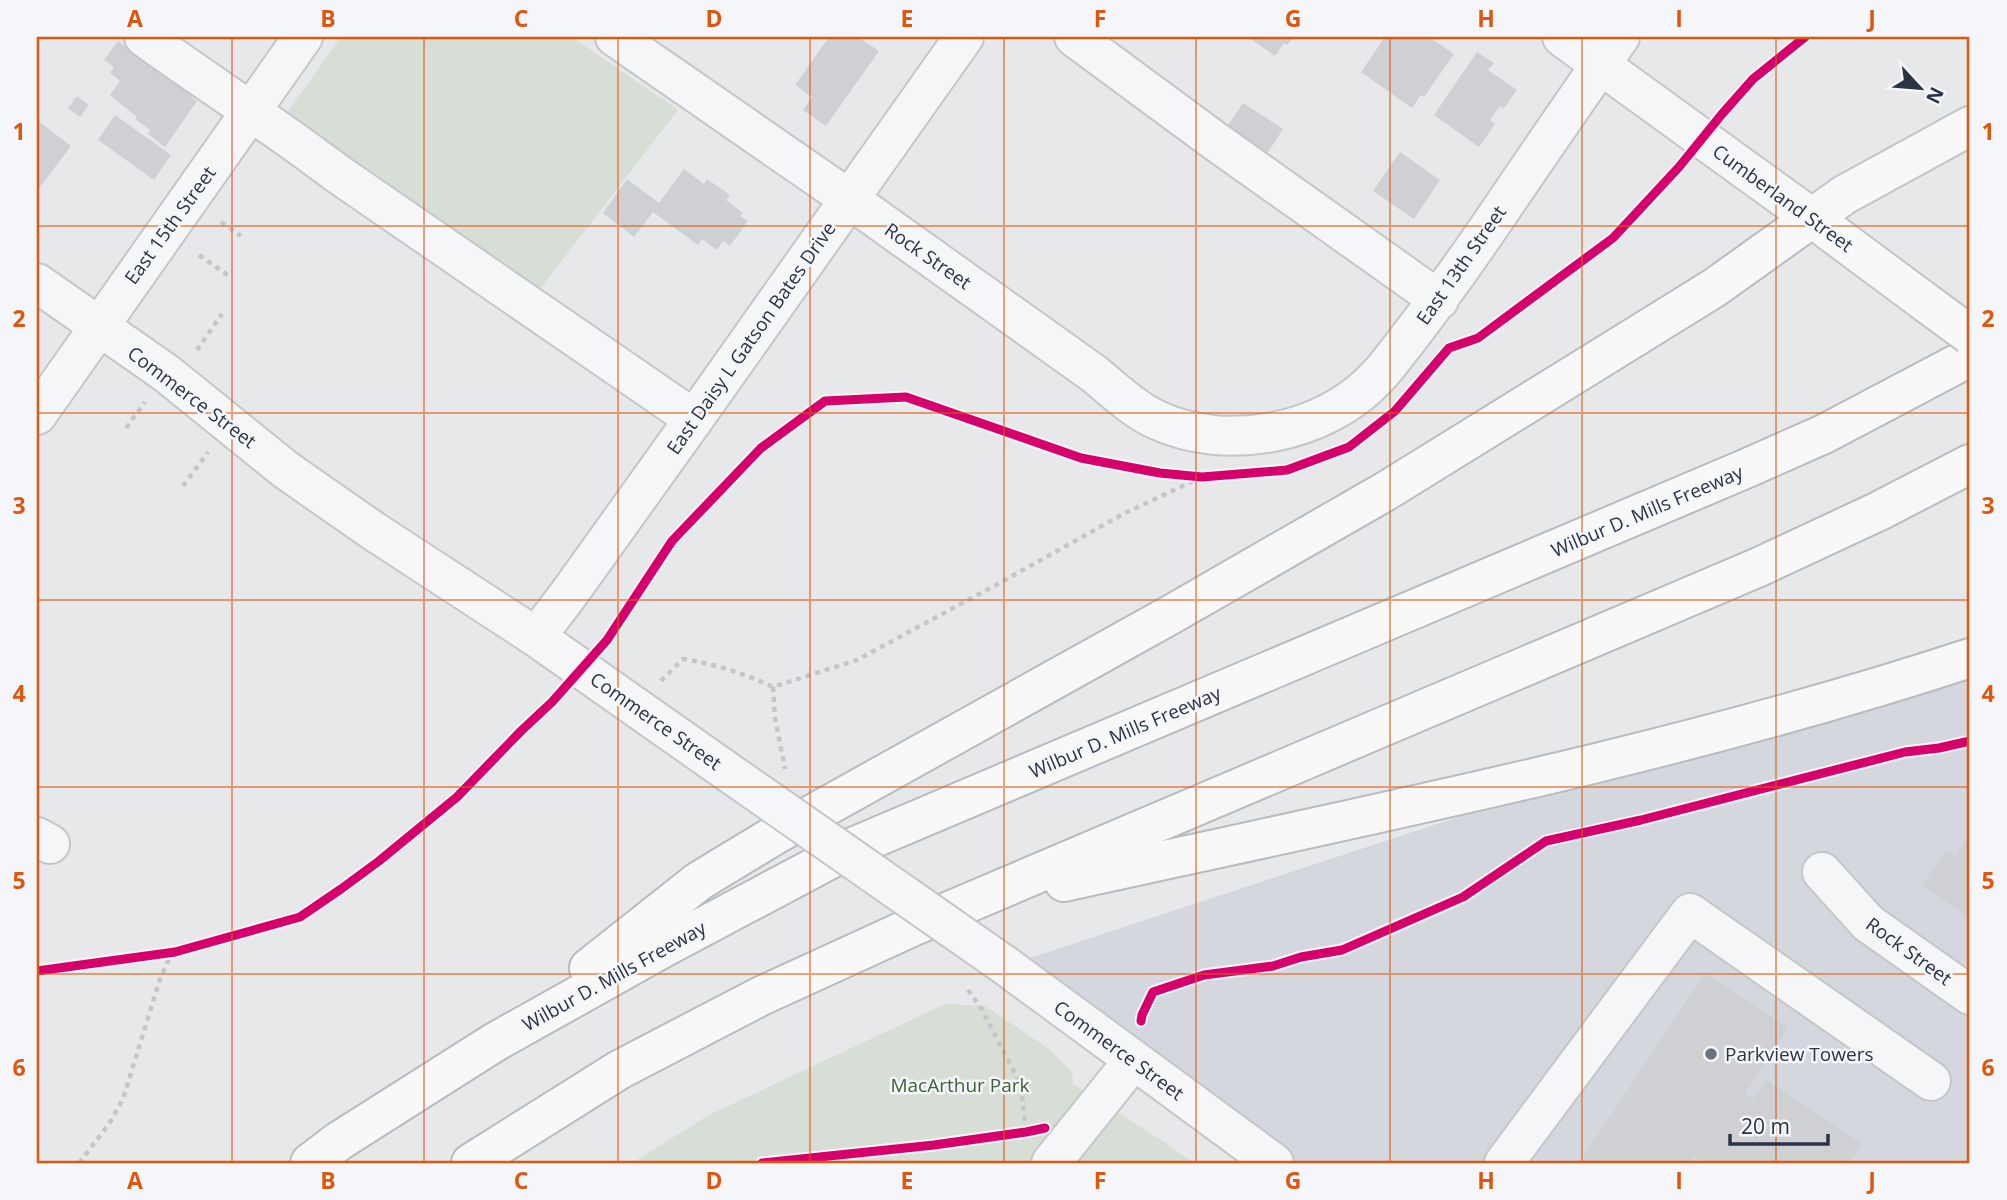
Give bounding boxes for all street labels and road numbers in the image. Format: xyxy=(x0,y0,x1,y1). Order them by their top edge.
street label: Cumberland Street xyxy=(1707,138,1859,258)
street label: East 15th Street xyxy=(118,161,222,289)
street label: East 13th Street xyxy=(1410,200,1512,330)
street label: East Daisy L Gatson Bates Drive xyxy=(661,217,841,459)
street label: Rock Street xyxy=(879,217,977,296)
street label: Commerce Street xyxy=(122,340,262,454)
street label: Wilbur D. Mills Freeway xyxy=(1547,459,1747,563)
street label: Commerce Street xyxy=(585,666,727,776)
street label: Wilbur D. Mills Freeway xyxy=(1025,680,1225,784)
street label: Rock Street xyxy=(1861,911,1957,991)
street label: Wilbur D. Mills Freeway xyxy=(518,914,711,1037)
street label: Commerce Street xyxy=(1049,994,1189,1106)

